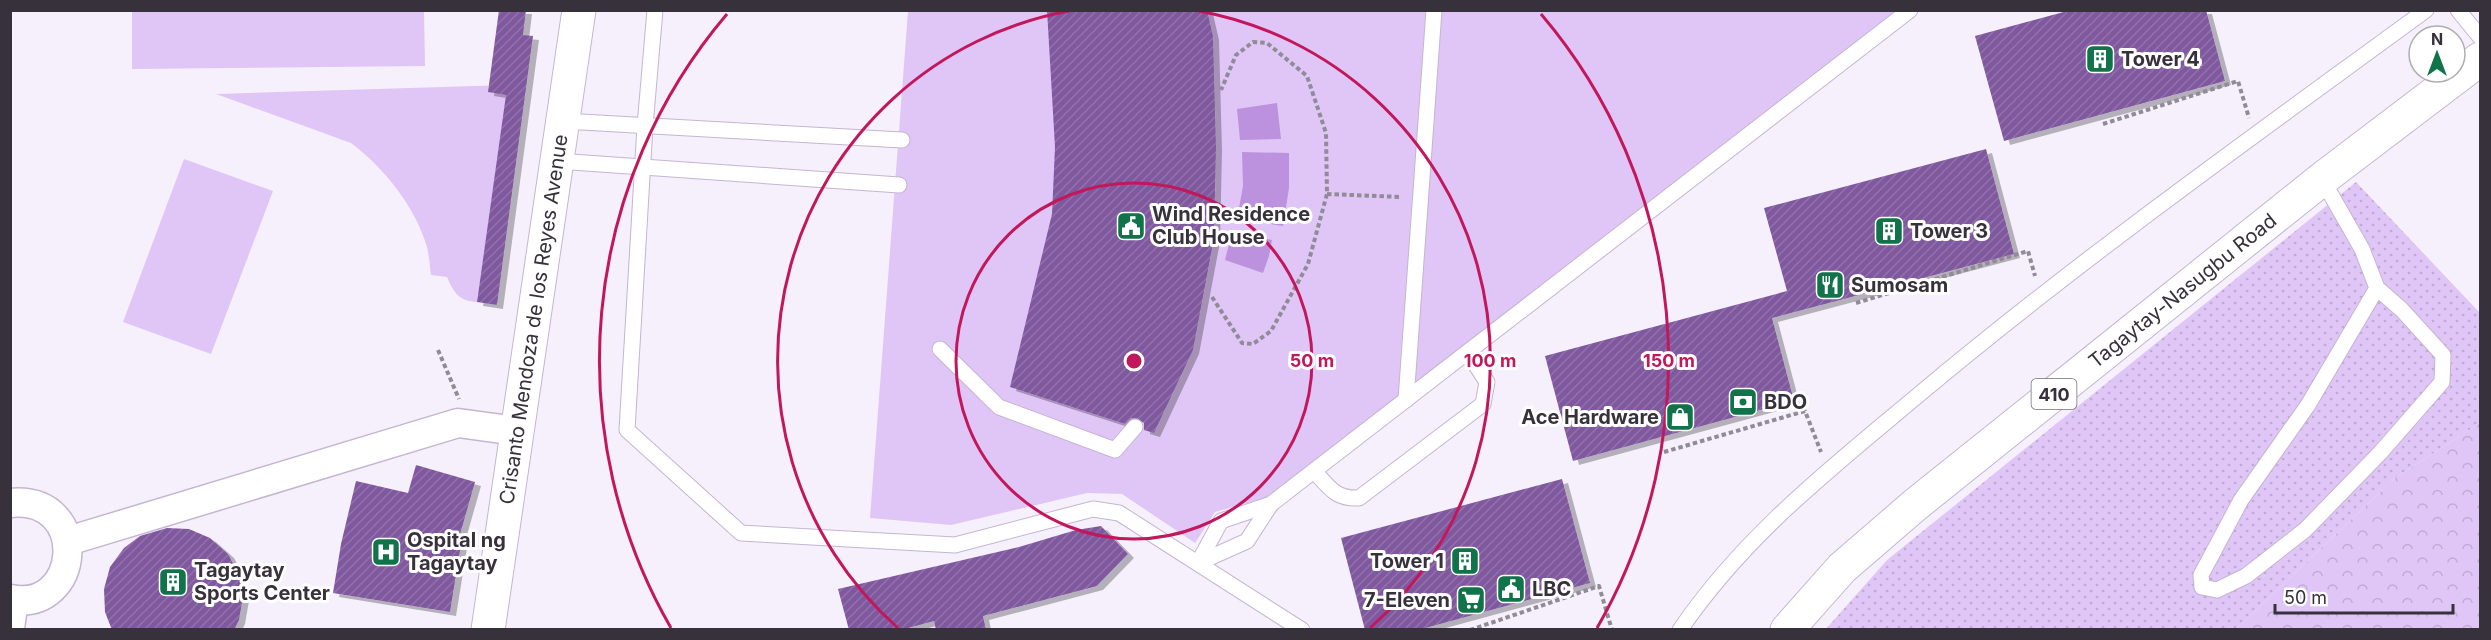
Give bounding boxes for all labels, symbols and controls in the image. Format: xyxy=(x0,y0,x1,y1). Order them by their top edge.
north arrow xyxy=(2407,24,2467,84)
text: N xyxy=(2431,29,2443,49)
building icon: Tower 4 xyxy=(2084,43,2116,75)
place label: Tower 4 xyxy=(2121,47,2200,71)
street label: Crisanto Mendoza de los Reyes Avenue xyxy=(495,133,573,506)
place label: Wind Residence Club House xyxy=(1152,202,1310,249)
street label: Tagaytay-Nasugbu Road xyxy=(2084,208,2281,373)
public building icon: Wind Residence Club House xyxy=(1115,210,1147,242)
building icon: Tower 3 xyxy=(1873,215,1905,247)
place label: Tower 3 xyxy=(1910,219,1988,243)
restaurant icon: Sumosam xyxy=(1814,269,1846,301)
place label: Sumosam xyxy=(1851,273,1948,297)
text: 50 m xyxy=(1290,350,1334,371)
text: 100 m xyxy=(1464,350,1516,371)
text: 150 m xyxy=(1643,350,1695,371)
centre of rings xyxy=(1124,351,1144,371)
road number: 410 xyxy=(2032,379,2076,409)
bank icon: BDO xyxy=(1727,386,1759,418)
place label: BDO xyxy=(1764,390,1807,414)
shop icon: Ace Hardware xyxy=(1664,401,1696,433)
place label: Ace Hardware xyxy=(1521,405,1659,429)
place label: Ospital ng Tagaytay xyxy=(407,528,506,575)
hospital icon: Ospital ng Tagaytay xyxy=(370,536,402,568)
building icon: Tower 1 xyxy=(1449,545,1481,577)
place label: Tower 1 xyxy=(1370,549,1444,573)
place label: Tagaytay Sports Center xyxy=(194,558,330,605)
building icon: Tagaytay Sports Center xyxy=(157,566,189,598)
public building icon: LBC xyxy=(1495,573,1527,605)
place label: LBC xyxy=(1532,577,1571,601)
scale bar xyxy=(2275,577,2454,615)
supermarket icon: 7-Eleven xyxy=(1455,584,1487,616)
text: 50 m xyxy=(2284,587,2327,608)
place label: 7-Eleven xyxy=(1364,588,1450,612)

